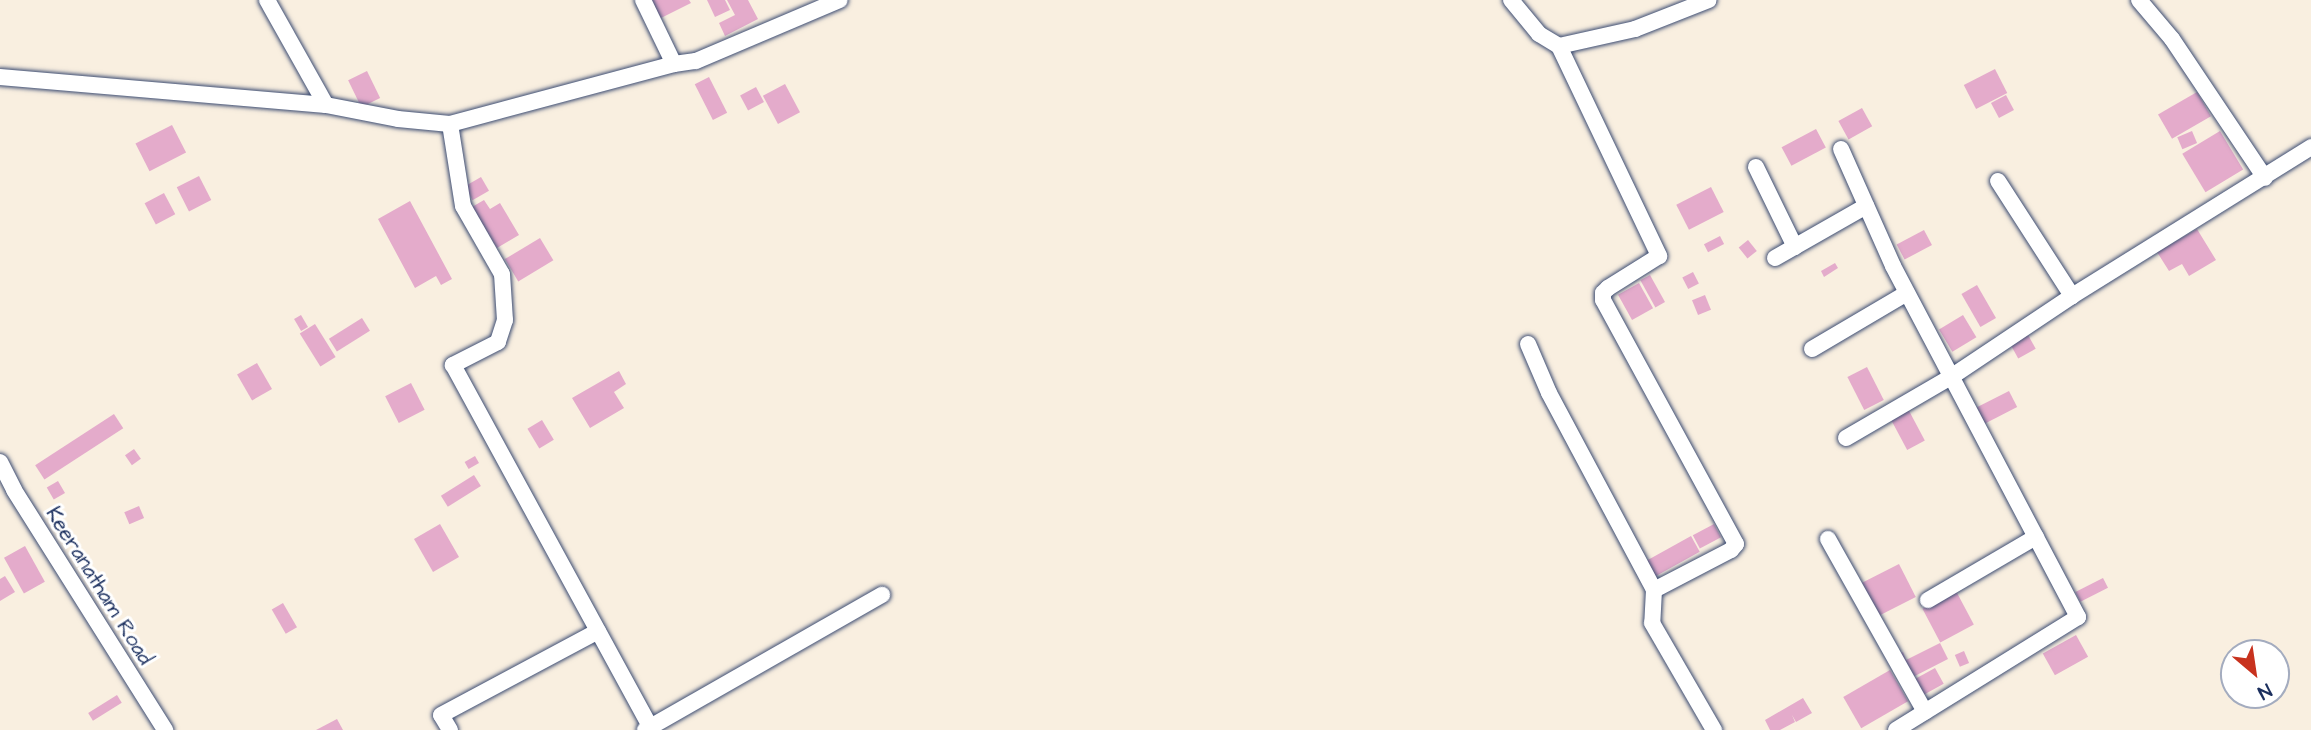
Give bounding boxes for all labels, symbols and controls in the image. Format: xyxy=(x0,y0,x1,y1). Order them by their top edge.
street label: Keeranatham Road xyxy=(40,502,158,670)
north arrow xyxy=(2220,639,2290,709)
text: N xyxy=(2253,676,2276,706)

